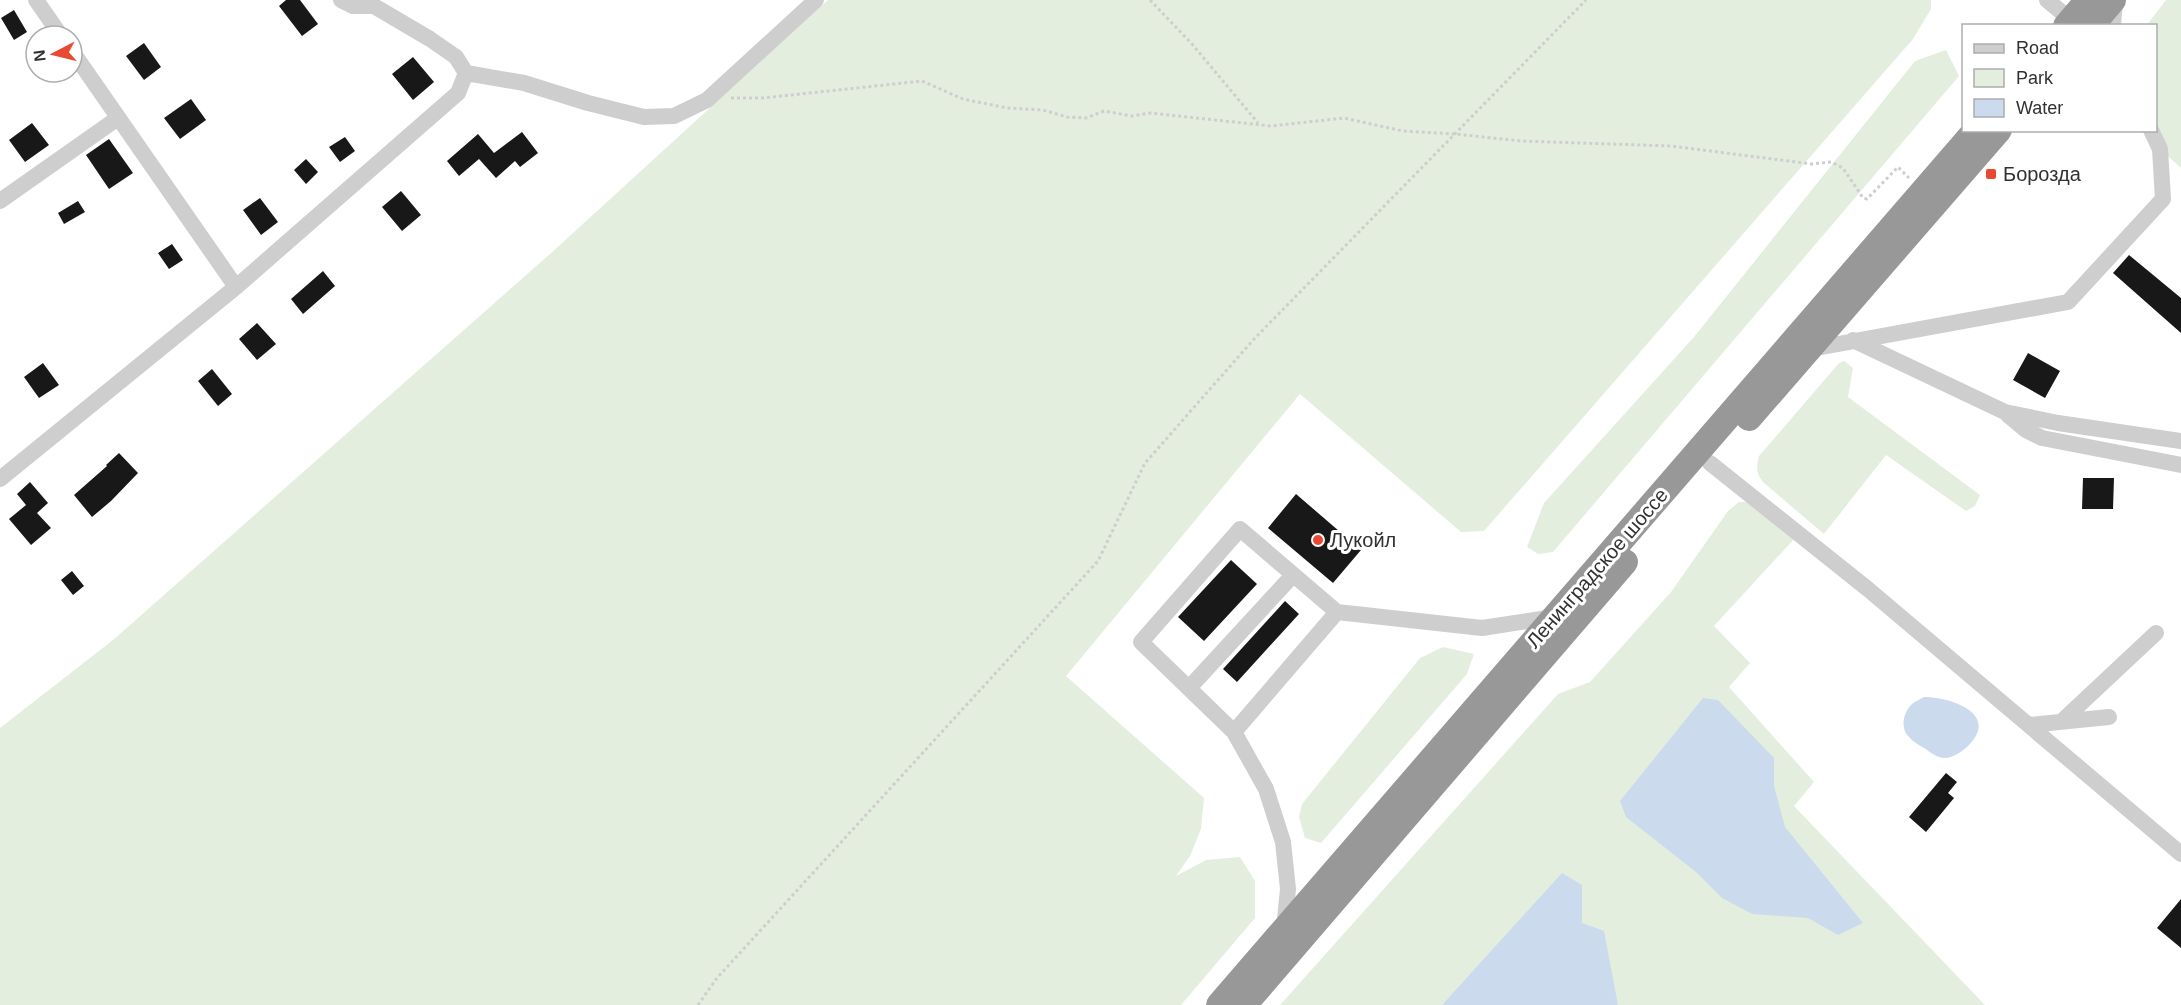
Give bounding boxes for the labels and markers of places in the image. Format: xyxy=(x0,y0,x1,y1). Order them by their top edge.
place label: Борозда xyxy=(2003,163,2082,185)
marker: Борозда xyxy=(1984,167,1998,181)
place label: Лукойл xyxy=(1330,529,1396,551)
marker: Лукойл xyxy=(1311,533,1325,547)

